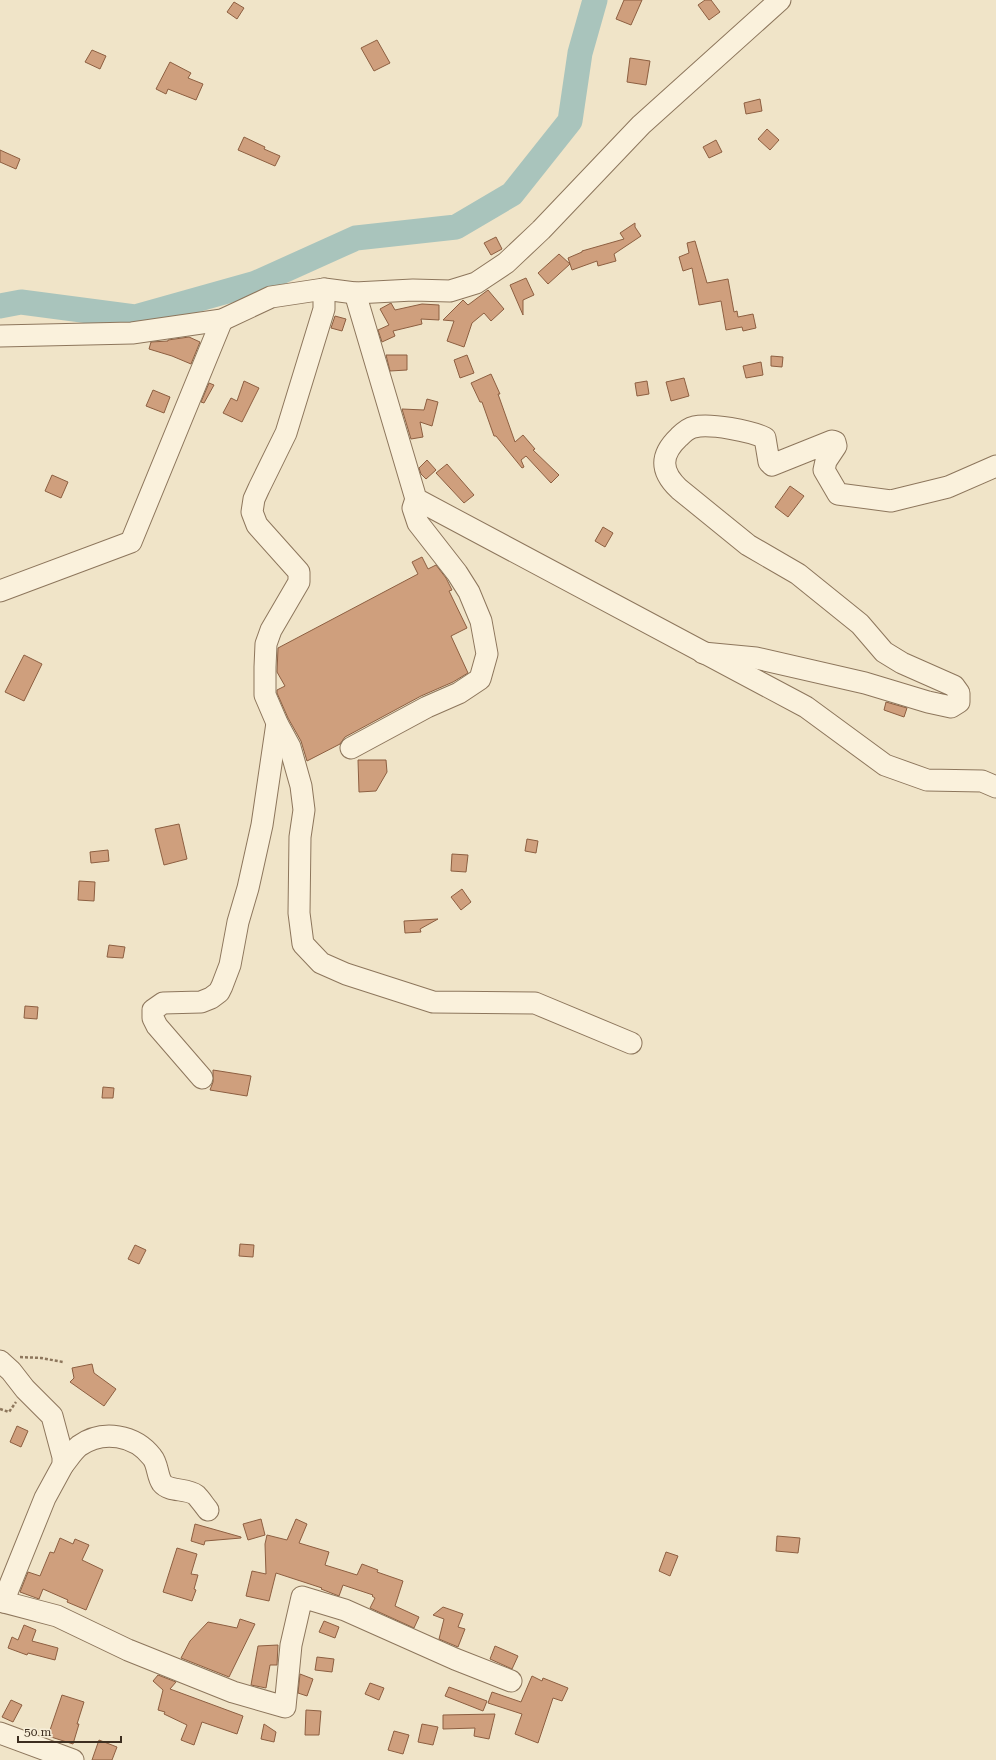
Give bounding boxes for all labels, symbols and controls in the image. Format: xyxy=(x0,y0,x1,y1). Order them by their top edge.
scale bar xyxy=(18,1718,121,1744)
text: 50 m xyxy=(24,1725,51,1739)

